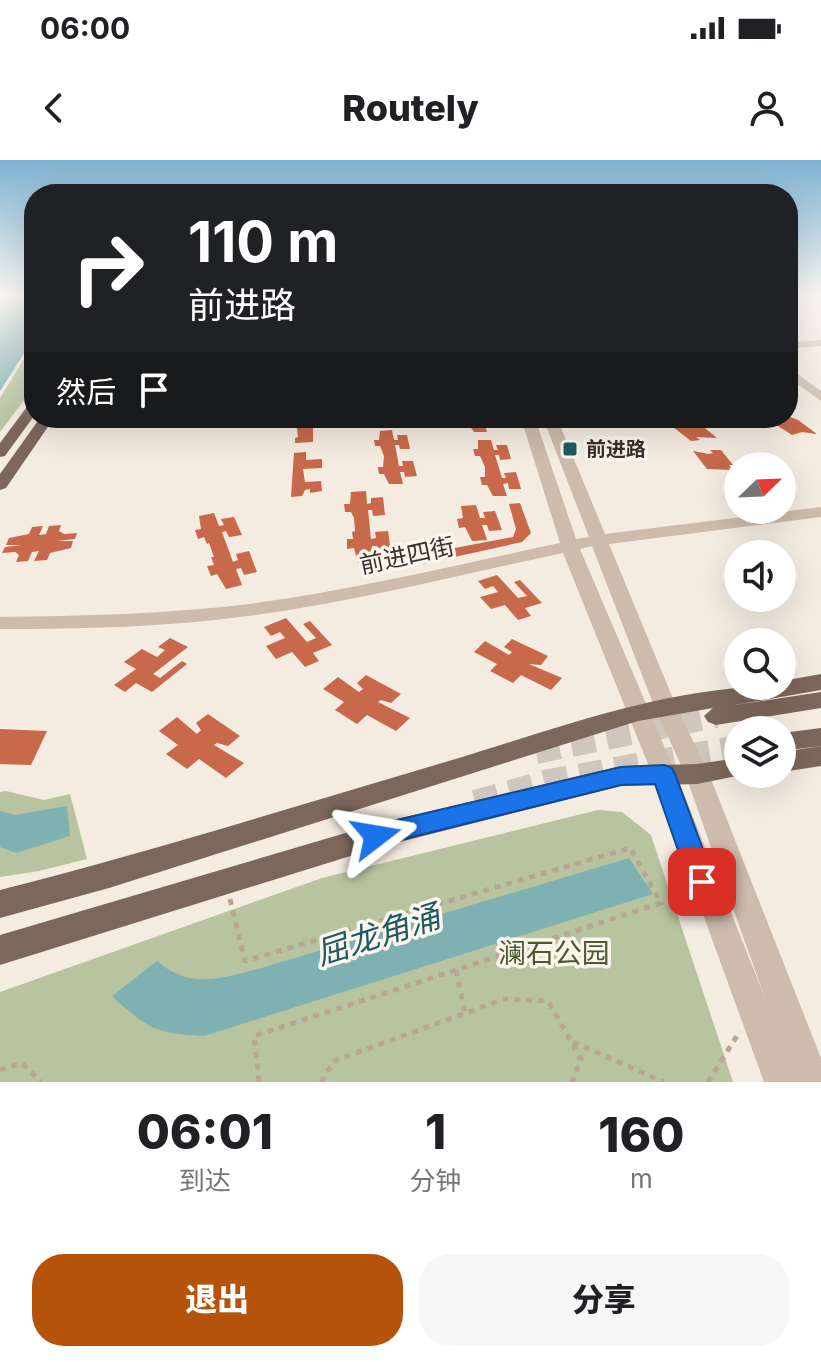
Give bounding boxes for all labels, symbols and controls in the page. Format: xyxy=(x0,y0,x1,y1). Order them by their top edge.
text: 06:00 xyxy=(40,10,130,46)
icon: back xyxy=(32,86,76,130)
text: Routely xyxy=(342,86,479,130)
icon: person xyxy=(745,86,789,130)
text: 110 m xyxy=(188,208,338,276)
icon: right xyxy=(56,216,160,320)
text: 前进路 xyxy=(188,283,296,327)
icon: arrive xyxy=(132,368,176,412)
text: 然后 xyxy=(56,374,116,410)
place label: 前进路 xyxy=(586,437,646,461)
marker: 前进路 xyxy=(561,440,579,458)
north arrow xyxy=(724,452,796,524)
map controls xyxy=(724,452,796,788)
street label: 前进四街 xyxy=(357,531,457,580)
button: sound xyxy=(724,540,796,612)
button: search xyxy=(724,628,796,700)
button: layers xyxy=(724,716,796,788)
position arrow xyxy=(334,794,418,878)
pin xyxy=(668,848,736,916)
icon: arrive xyxy=(680,860,724,904)
water label: 屈龙角涌 xyxy=(311,895,448,973)
park label: 澜石公园 xyxy=(498,936,610,970)
text: 06:01 xyxy=(137,1102,273,1161)
text: 1 xyxy=(425,1102,446,1161)
text: 160 xyxy=(598,1105,684,1164)
text: m xyxy=(630,1163,653,1194)
text: 到达 xyxy=(179,1165,231,1196)
text: 分钟 xyxy=(410,1165,462,1196)
button: 退出 xyxy=(32,1254,403,1346)
button: 分享 xyxy=(419,1254,789,1346)

